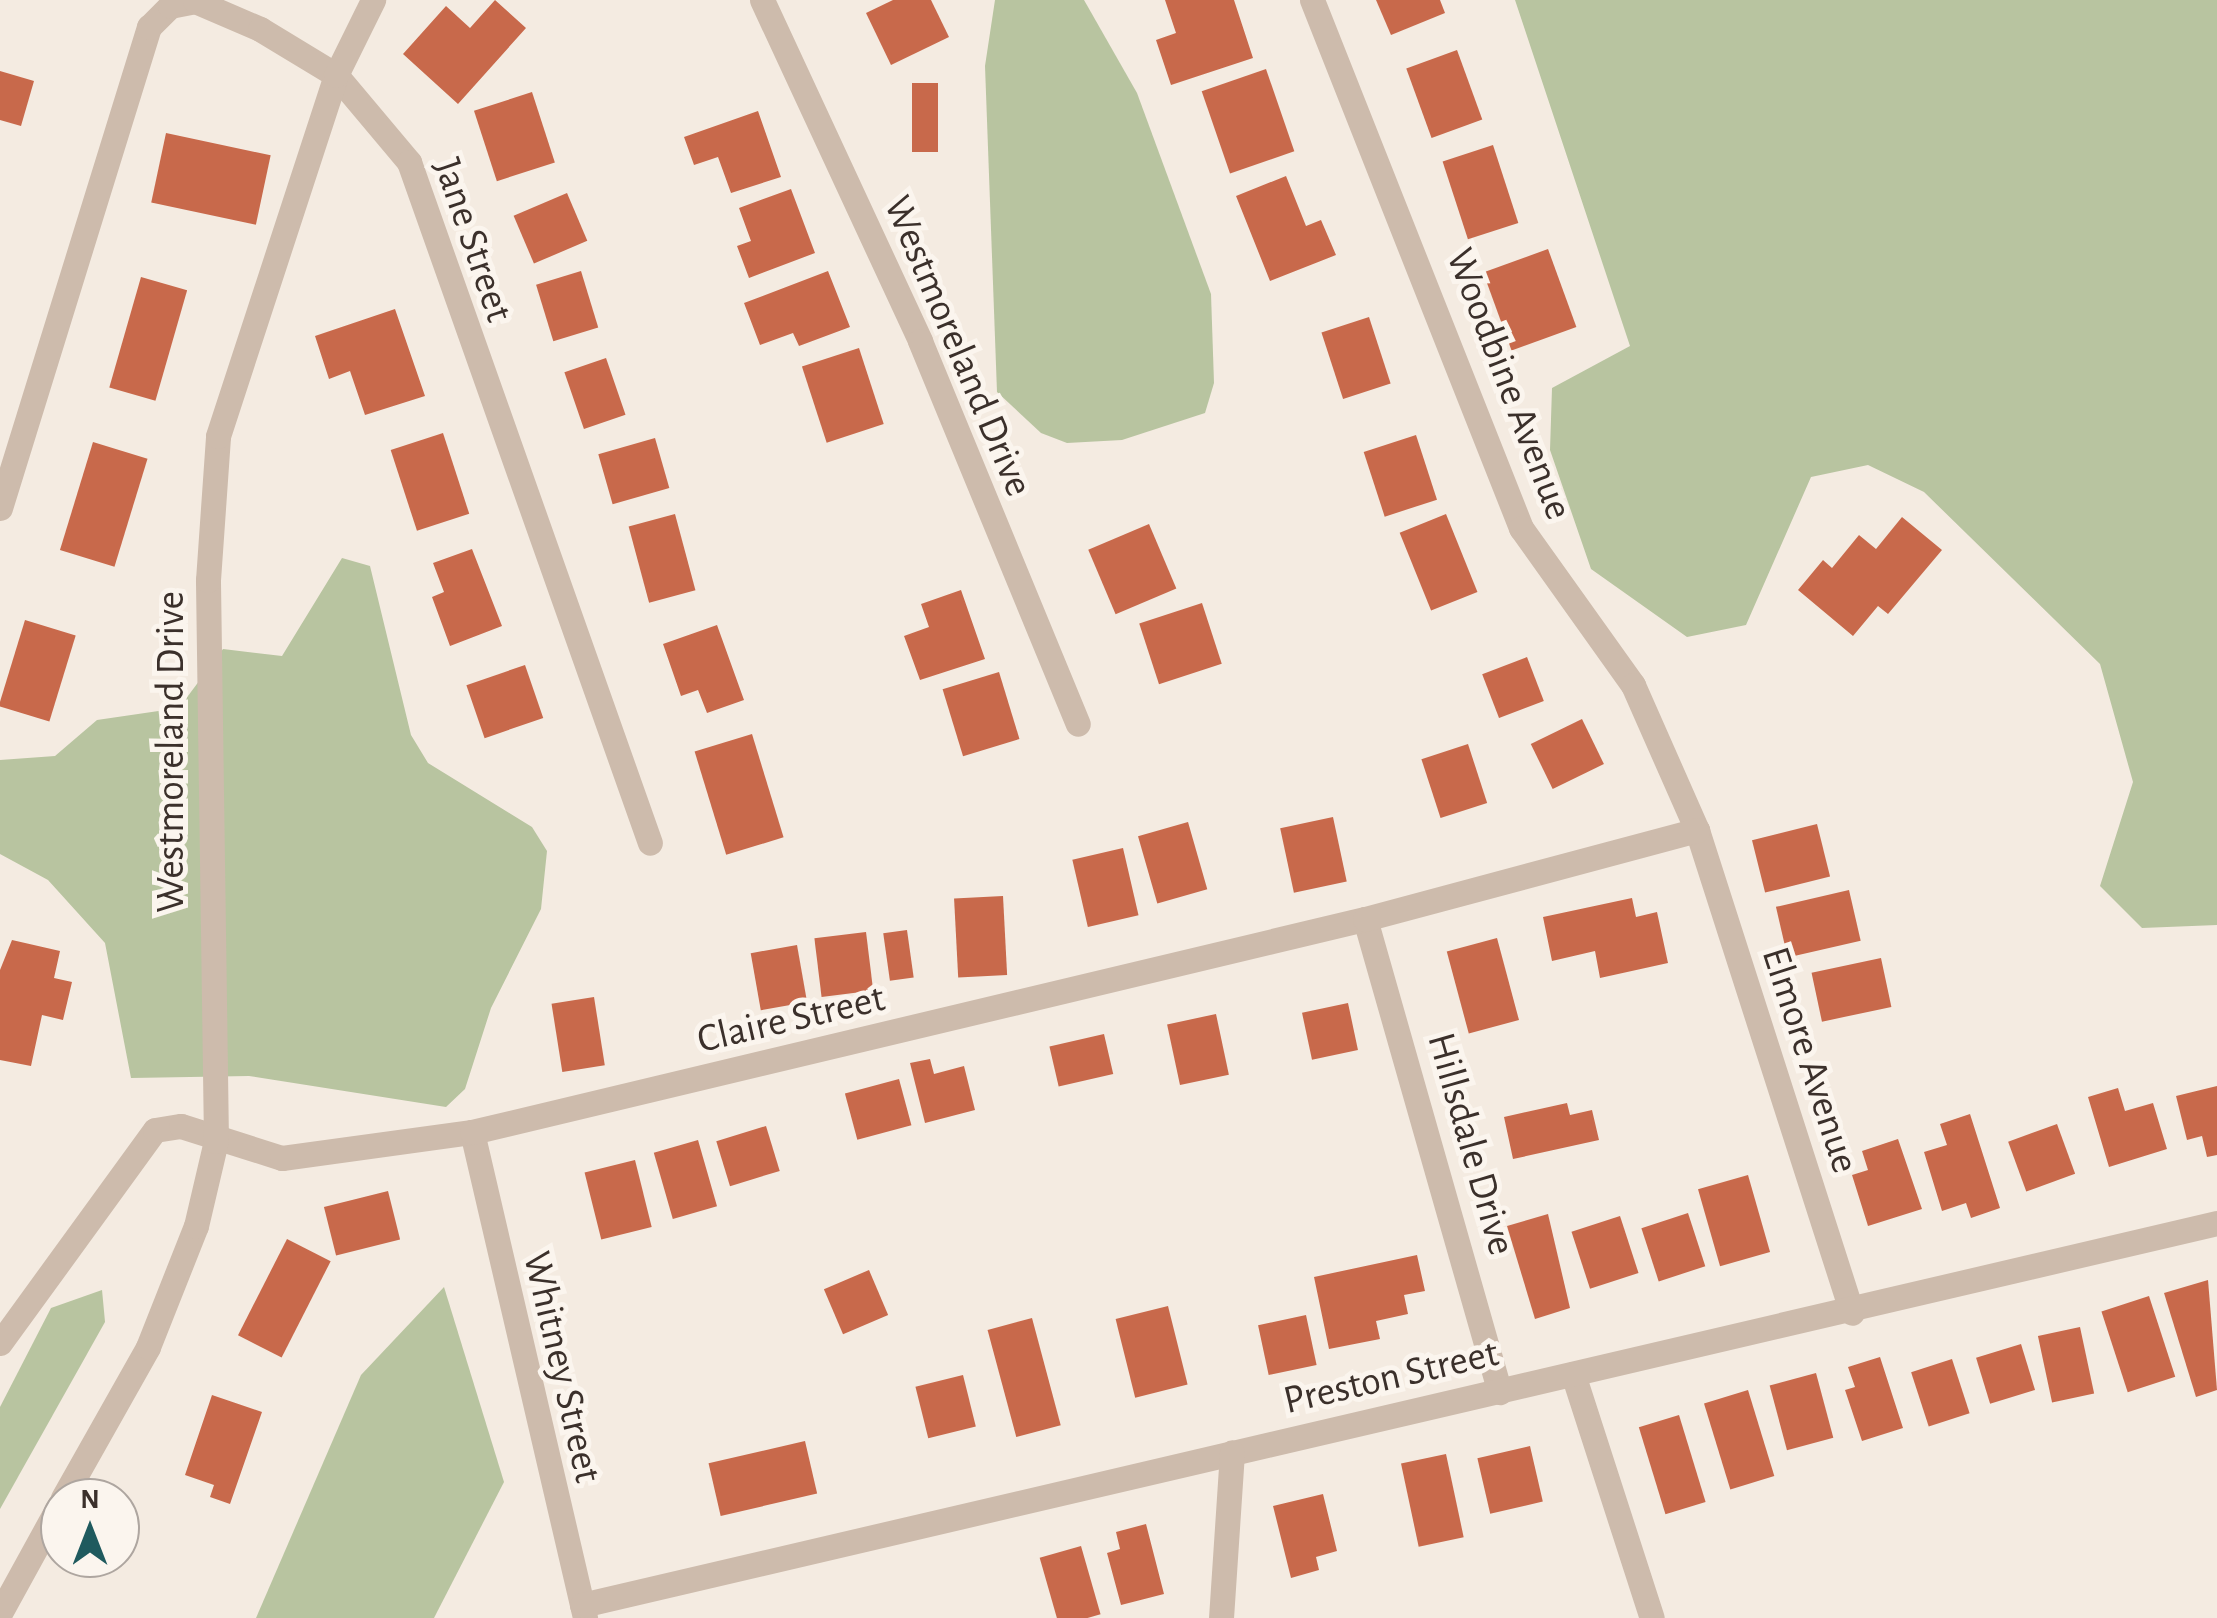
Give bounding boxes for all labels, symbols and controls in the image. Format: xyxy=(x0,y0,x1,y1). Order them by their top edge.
street label: Jane Street xyxy=(423,152,523,328)
street label: Westmoreland Drive xyxy=(873,189,1043,503)
street label: Woodbine Avenue xyxy=(1435,242,1583,526)
street label: Westmoreland Drive xyxy=(147,591,195,913)
street label: Elmore Avenue xyxy=(1751,941,1869,1179)
street label: Claire Street xyxy=(693,974,889,1064)
street label: Hillsdale Drive xyxy=(1416,1027,1526,1261)
street label: Whitney Street xyxy=(512,1247,612,1487)
street label: Preston Street xyxy=(1279,1329,1503,1425)
north arrow xyxy=(40,1478,140,1578)
text: N xyxy=(80,1486,100,1514)

